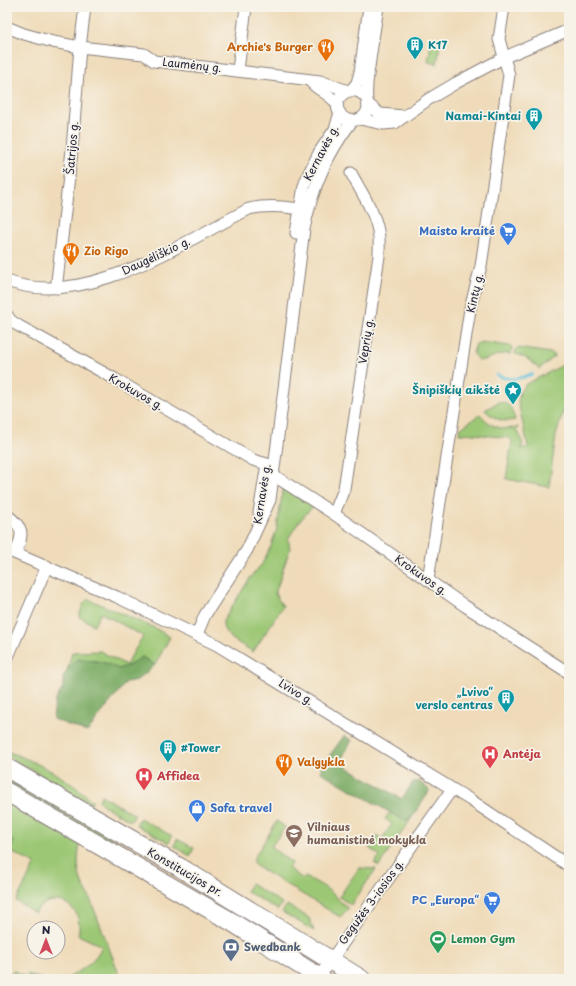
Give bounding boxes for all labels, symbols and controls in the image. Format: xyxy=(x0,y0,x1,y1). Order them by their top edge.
building icon: K17 xyxy=(405,35,425,60)
place label: K17 xyxy=(428,36,448,53)
restaurant icon: Archie's Burger xyxy=(316,37,336,62)
place label: Archie's Burger xyxy=(227,38,313,55)
street label: Laumėnų g. xyxy=(161,53,223,76)
building icon: Namai-Kintai xyxy=(524,106,544,131)
place label: Namai-Kintai xyxy=(446,107,521,124)
street label: Šatrijos g. xyxy=(61,120,82,175)
street label: Kernavės g. xyxy=(299,122,342,184)
supermarket icon: Maisto kraitė xyxy=(498,221,518,246)
place label: Maisto kraitė xyxy=(419,222,495,239)
street label: Daugėliškio g. xyxy=(119,232,193,279)
restaurant icon: Zio Rigo xyxy=(61,241,81,266)
place label: Zio Rigo xyxy=(84,242,129,259)
street label: Kintų g. xyxy=(462,271,487,314)
street label: Veprių g. xyxy=(354,317,378,365)
street label: Krokuvos g. xyxy=(106,369,167,414)
place icon: Šnipiškių aikštė xyxy=(503,380,523,405)
place label: Šnipiškių aikštė xyxy=(412,381,500,398)
street label: Kernavės g. xyxy=(248,462,275,525)
street label: Krokuvos g. xyxy=(391,550,451,599)
street label: Lvivo g. xyxy=(276,674,317,709)
place label: „Lvivo“ verslo centras xyxy=(415,683,493,713)
building icon: „Lvivo“ verslo centras xyxy=(496,688,516,713)
building icon: #Tower xyxy=(158,738,178,763)
place label: #Tower xyxy=(181,739,221,756)
hospital icon: Antėja xyxy=(480,744,500,769)
place label: Antėja xyxy=(503,745,541,762)
restaurant icon: Valgykla xyxy=(274,752,294,777)
place label: Valgykla xyxy=(297,753,346,770)
hospital icon: Affidea xyxy=(134,766,154,791)
place label: Affidea xyxy=(156,767,200,784)
shop icon: Sofa travel xyxy=(187,798,207,823)
place label: Sofa travel xyxy=(210,799,272,816)
place label: Vilniaus humanistinė mokykla xyxy=(307,818,427,848)
school or university icon: Vilniaus humanistinė mokykla xyxy=(284,823,304,848)
street label: Konstitucijos pr. xyxy=(144,843,226,900)
street label: Gegužės 3-iosios g. xyxy=(334,856,407,948)
supermarket icon: PC „Europa“ xyxy=(482,890,502,915)
place label: PC „Europa“ xyxy=(412,891,479,908)
north arrow xyxy=(26,920,66,960)
text: N xyxy=(42,921,51,938)
sports icon: Lemon Gym xyxy=(428,929,448,954)
place label: Lemon Gym xyxy=(451,930,515,947)
bank icon: Swedbank xyxy=(221,937,241,962)
place label: Swedbank xyxy=(244,938,302,955)

